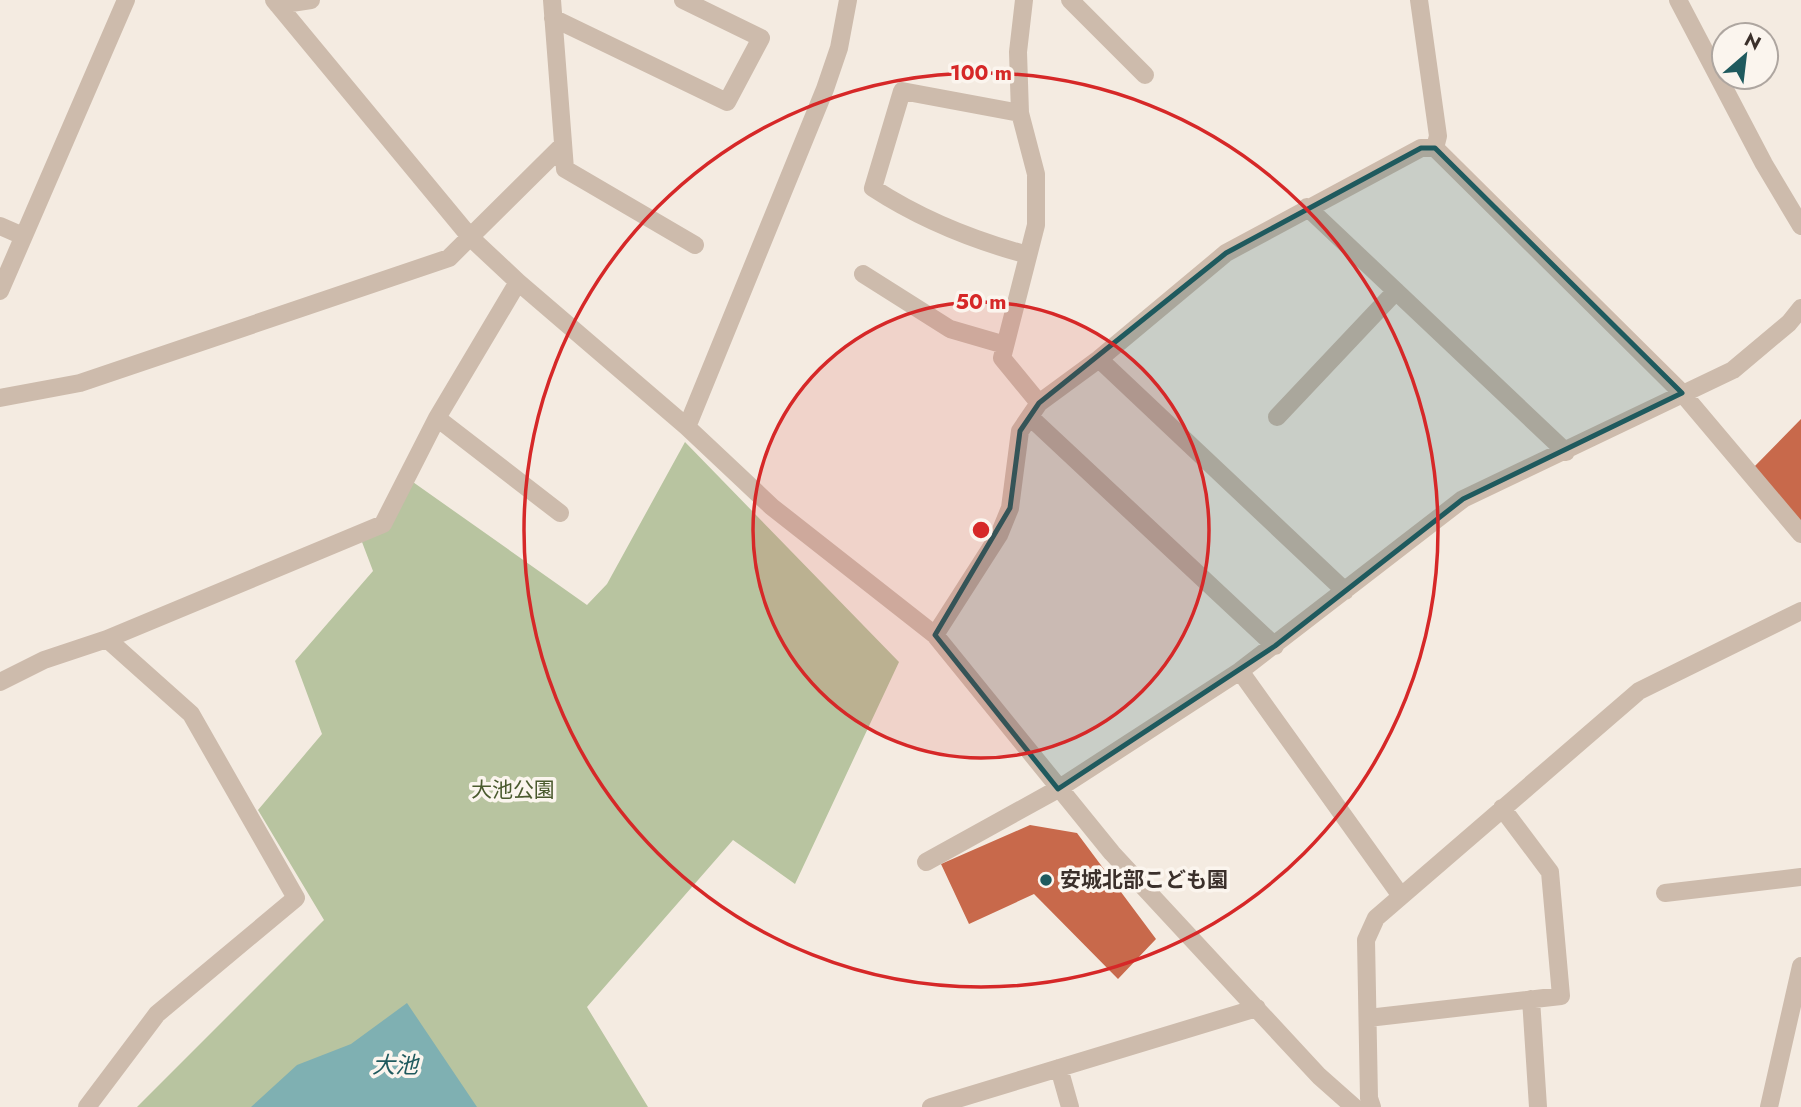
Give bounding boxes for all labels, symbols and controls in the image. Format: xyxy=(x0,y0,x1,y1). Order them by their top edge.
north arrow xyxy=(1710,21,1780,91)
text: N xyxy=(1740,26,1766,57)
text: 100 m xyxy=(950,58,1012,88)
text: 50 m xyxy=(956,287,1006,317)
centre of rings xyxy=(969,518,993,542)
park label: 大池公園 xyxy=(471,775,555,805)
place label: 安城北部こども園 xyxy=(1060,865,1228,895)
marker: 安城北部こども園 xyxy=(1038,872,1054,888)
water label: 大池 xyxy=(372,1048,420,1082)

